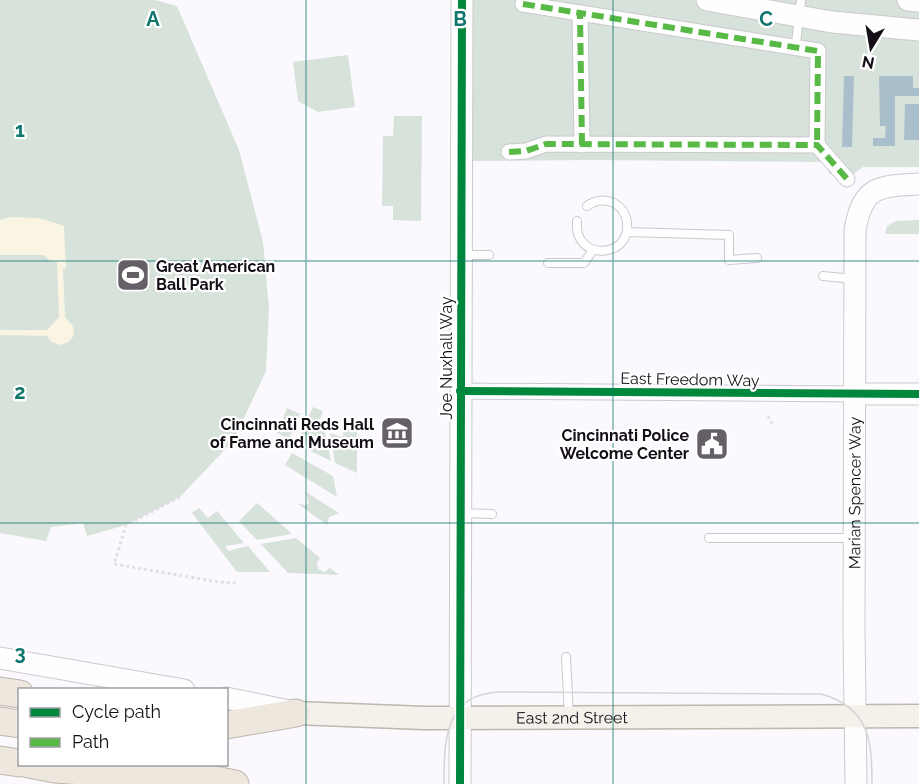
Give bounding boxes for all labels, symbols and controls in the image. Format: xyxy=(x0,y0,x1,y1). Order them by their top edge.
text: A xyxy=(146,7,160,31)
text: B xyxy=(453,7,467,31)
text: C xyxy=(759,7,773,31)
north arrow xyxy=(841,18,901,78)
text: N xyxy=(860,52,876,73)
text: 1 xyxy=(15,118,25,142)
sports icon: Great American Ball Park xyxy=(115,257,151,293)
place label: Great American Ball Park xyxy=(156,257,275,294)
street label: Joe Nuxhall Way xyxy=(437,296,456,420)
street label: East Freedom Way xyxy=(620,369,760,390)
text: 2 xyxy=(14,380,26,404)
place label: Cincinnati Reds Hall of Fame and Museum xyxy=(210,415,375,452)
museum icon: Cincinnati Reds Hall of Fame and Museum xyxy=(379,415,415,451)
street label: Marian Spencer Way xyxy=(845,417,865,569)
place label: Cincinnati Police Welcome Center xyxy=(560,426,689,463)
public building icon: Cincinnati Police Welcome Center xyxy=(694,426,730,462)
text: 3 xyxy=(14,641,26,665)
legend xyxy=(18,688,228,766)
text: Cycle path xyxy=(72,701,161,722)
street label: East 2nd Street xyxy=(516,708,628,728)
text: Path xyxy=(72,731,109,752)

